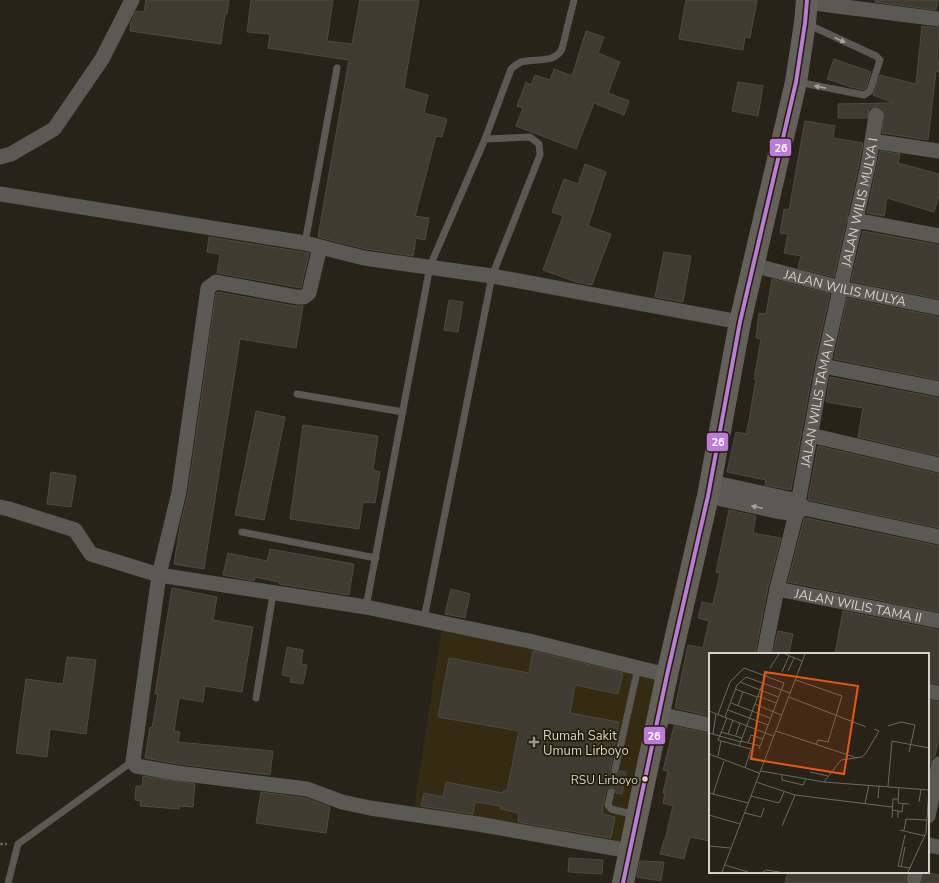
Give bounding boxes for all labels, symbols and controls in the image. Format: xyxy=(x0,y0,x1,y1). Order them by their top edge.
one-way arrow xyxy=(835,37,846,43)
one-way arrow xyxy=(814,83,826,89)
street label: JALAN WILIS MULYA I xyxy=(837,136,882,270)
line badge: 26 xyxy=(769,138,792,157)
text: 26 xyxy=(774,141,788,156)
street label: JALAN WILIS MULYA xyxy=(781,265,908,311)
street label: JALAN WILIS TAMA IV xyxy=(797,333,840,470)
line badge: 26 xyxy=(706,432,729,452)
text: 26 xyxy=(711,435,725,450)
one-way arrow xyxy=(751,504,763,510)
street label: JALAN WILIS TAMA II xyxy=(792,585,923,627)
inset map xyxy=(709,653,929,873)
line badge: 26 xyxy=(643,726,666,745)
place label: Rumah Sakit Umum Lirboyo xyxy=(543,727,629,760)
text: 26 xyxy=(647,729,661,744)
marker: Rumah Sakit Umum Lirboyo xyxy=(528,736,540,748)
place label: RSU Lirboyo xyxy=(571,772,638,788)
marker: RSU Lirboyo xyxy=(640,774,650,784)

